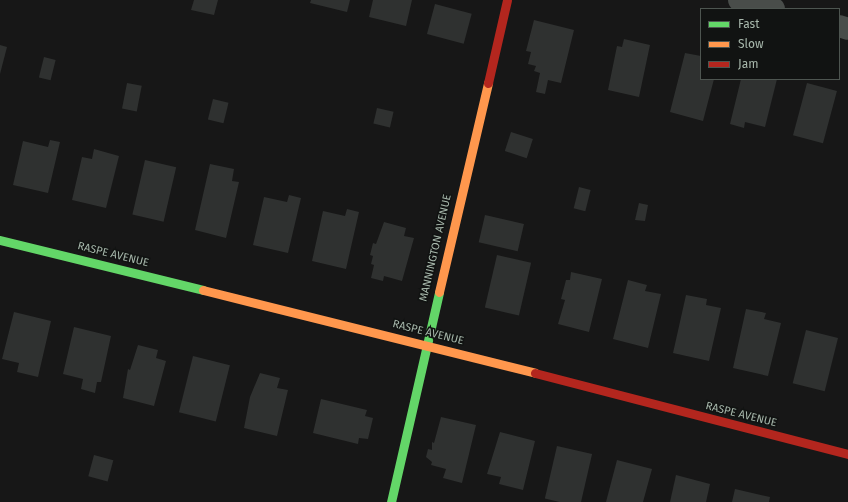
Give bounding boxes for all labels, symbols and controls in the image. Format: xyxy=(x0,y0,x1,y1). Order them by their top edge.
legend xyxy=(700,8,840,80)
text: Fast xyxy=(738,17,760,31)
text: Slow xyxy=(738,37,764,51)
text: Jam xyxy=(738,57,758,71)
street label: MANNINGTON AVENUE xyxy=(417,193,455,303)
street label: RASPE AVENUE xyxy=(76,240,150,270)
street label: RASPE AVENUE xyxy=(391,318,465,348)
street label: RASPE AVENUE xyxy=(704,400,778,430)

